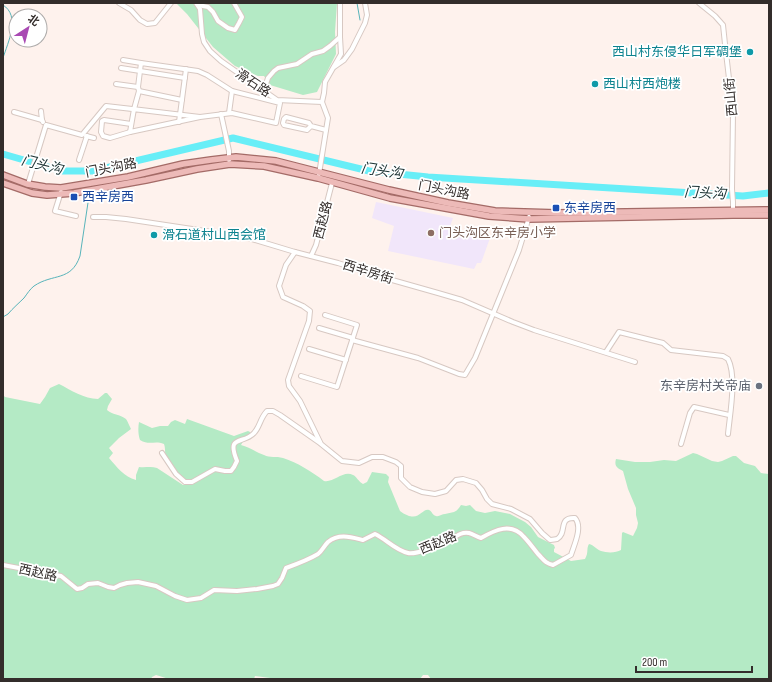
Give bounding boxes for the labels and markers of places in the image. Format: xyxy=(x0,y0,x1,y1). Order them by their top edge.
place label: 西山村东侵华日军碉堡 xyxy=(612,44,742,60)
marker: 西山村东侵华日军碉堡 xyxy=(745,47,755,57)
place label: 西山村西炮楼 xyxy=(603,76,681,92)
marker: 西山村西炮楼 xyxy=(590,79,600,89)
place label: 西辛房西 xyxy=(82,189,134,205)
marker: 西辛房西 xyxy=(69,192,79,202)
place label: 东辛房西 xyxy=(564,200,616,216)
marker: 东辛房西 xyxy=(551,203,561,213)
place label: 门头沟区东辛房小学 xyxy=(439,225,556,241)
place label: 滑石道村山西会馆 xyxy=(162,227,266,243)
marker: 门头沟区东辛房小学 xyxy=(426,228,436,238)
marker: 滑石道村山西会馆 xyxy=(149,230,159,240)
place label: 东辛房村关帝庙 xyxy=(660,378,751,394)
marker: 东辛房村关帝庙 xyxy=(754,381,764,391)

